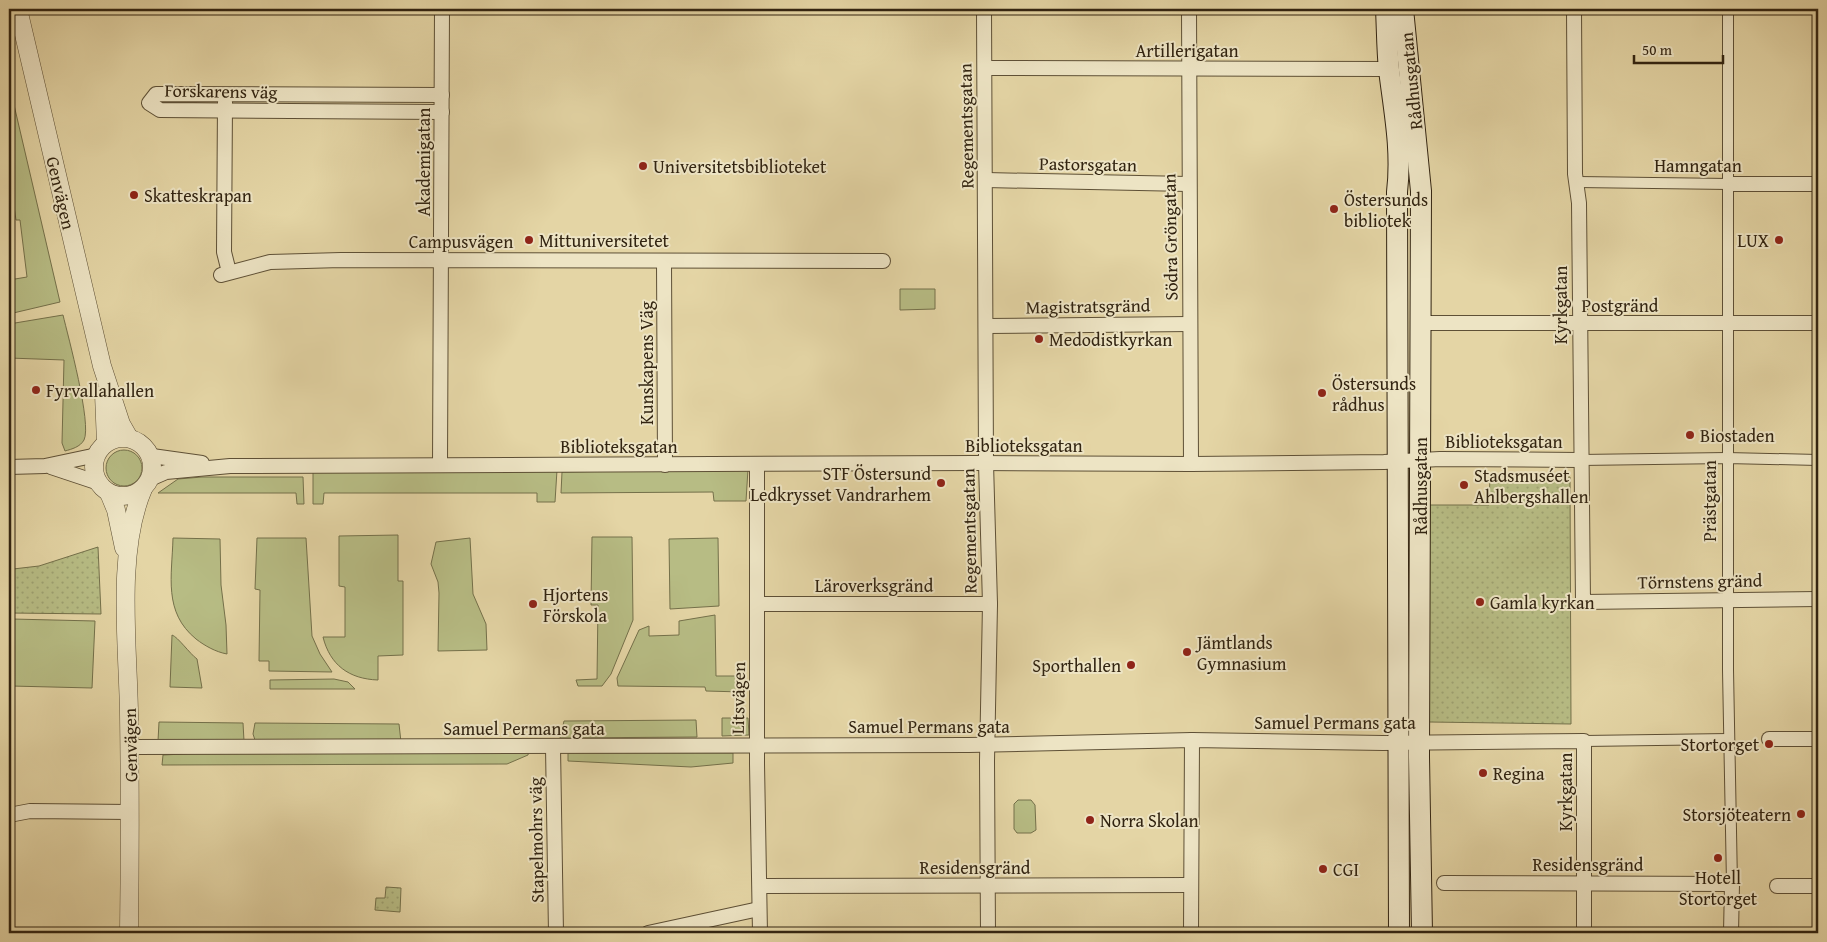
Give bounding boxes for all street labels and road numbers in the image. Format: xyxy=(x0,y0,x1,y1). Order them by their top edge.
street label: Rådhusgatan xyxy=(1392,31,1430,131)
street label: Artillerigatan xyxy=(1135,37,1239,64)
street label: Regementsgatan xyxy=(951,63,981,189)
street label: Forskarens väg xyxy=(164,77,278,105)
street label: Akademigatan xyxy=(410,108,437,216)
street label: Pastorsgatan xyxy=(1039,150,1137,178)
street label: Hamngatan xyxy=(1654,152,1742,179)
street label: Genvägen xyxy=(40,154,82,232)
street label: Södra Gröngatan xyxy=(1155,173,1185,301)
street label: Campusvägen xyxy=(409,228,513,255)
street label: Kyrkgatan xyxy=(1547,266,1574,344)
street label: Magistratsgränd xyxy=(1025,291,1151,321)
street label: Postgränd xyxy=(1582,292,1659,319)
street label: Kunskapens Väg xyxy=(633,301,660,425)
street label: Biblioteksgatan xyxy=(1445,428,1563,455)
street label: Biblioteksgatan xyxy=(965,432,1083,459)
street label: Biblioteksgatan xyxy=(560,433,678,460)
street label: Rådhusgatan xyxy=(1407,437,1434,535)
street label: Prästgatan xyxy=(1696,460,1723,542)
street label: Regementsgatan xyxy=(954,468,984,594)
street label: Törnstens gränd xyxy=(1637,566,1763,596)
street label: Läroverksgränd xyxy=(815,572,934,599)
street label: Litsvägen xyxy=(724,662,752,734)
street label: Genvägen xyxy=(116,708,144,782)
street label: Samuel Permans gata xyxy=(1254,709,1416,736)
street label: Samuel Permans gata xyxy=(848,713,1010,740)
street label: Samuel Permans gata xyxy=(443,715,605,742)
street label: Kyrkgatan xyxy=(1552,753,1579,831)
street label: Stapelmohrs väg xyxy=(521,777,551,903)
street label: Residensgränd xyxy=(1533,851,1644,878)
street label: Residensgränd xyxy=(920,854,1031,881)

